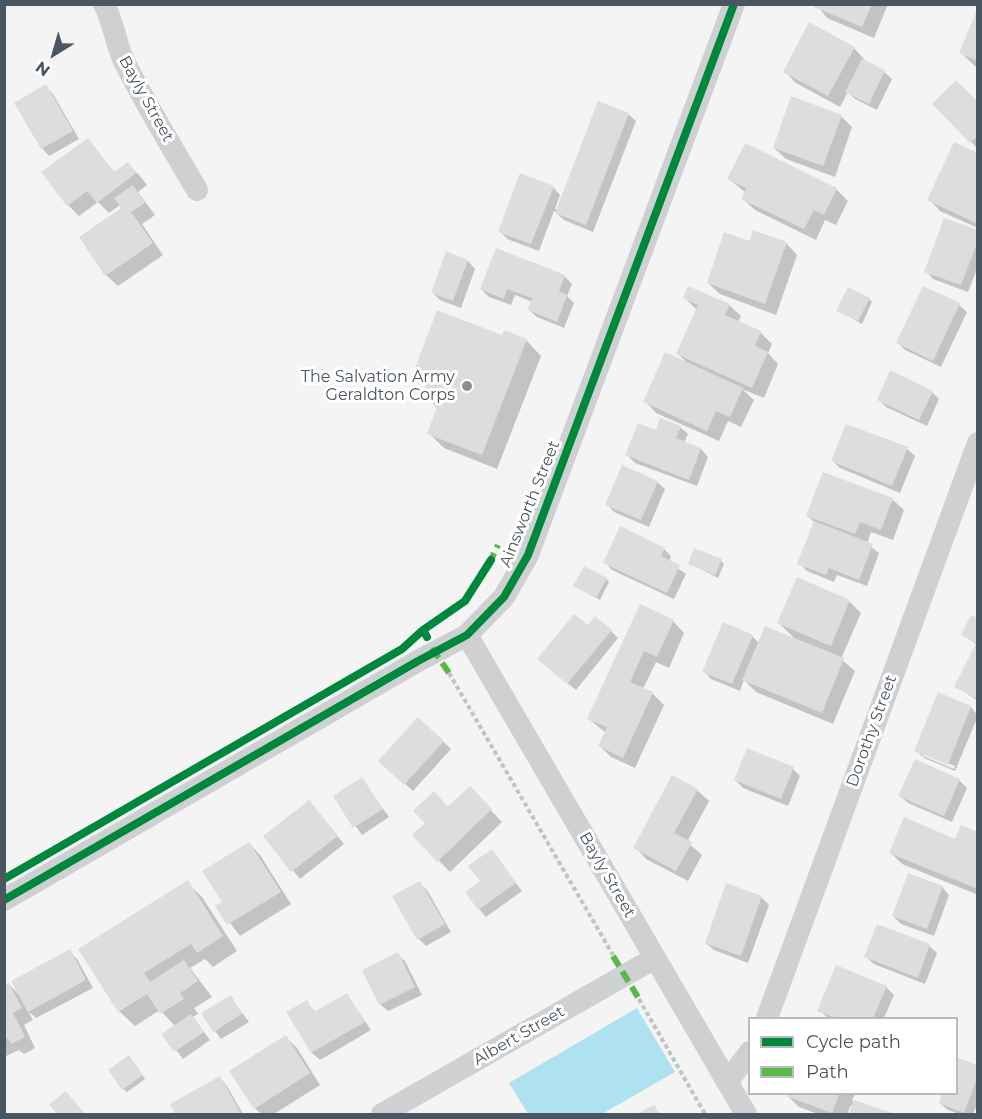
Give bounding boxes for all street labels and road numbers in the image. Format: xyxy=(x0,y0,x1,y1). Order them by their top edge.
street label: Bayly Street xyxy=(114,53,178,145)
street label: Ainsworth Street xyxy=(496,438,564,570)
street label: Dorothy Street xyxy=(843,672,901,790)
street label: Bayly Street xyxy=(575,829,639,921)
street label: Albert Street xyxy=(470,1002,568,1070)

